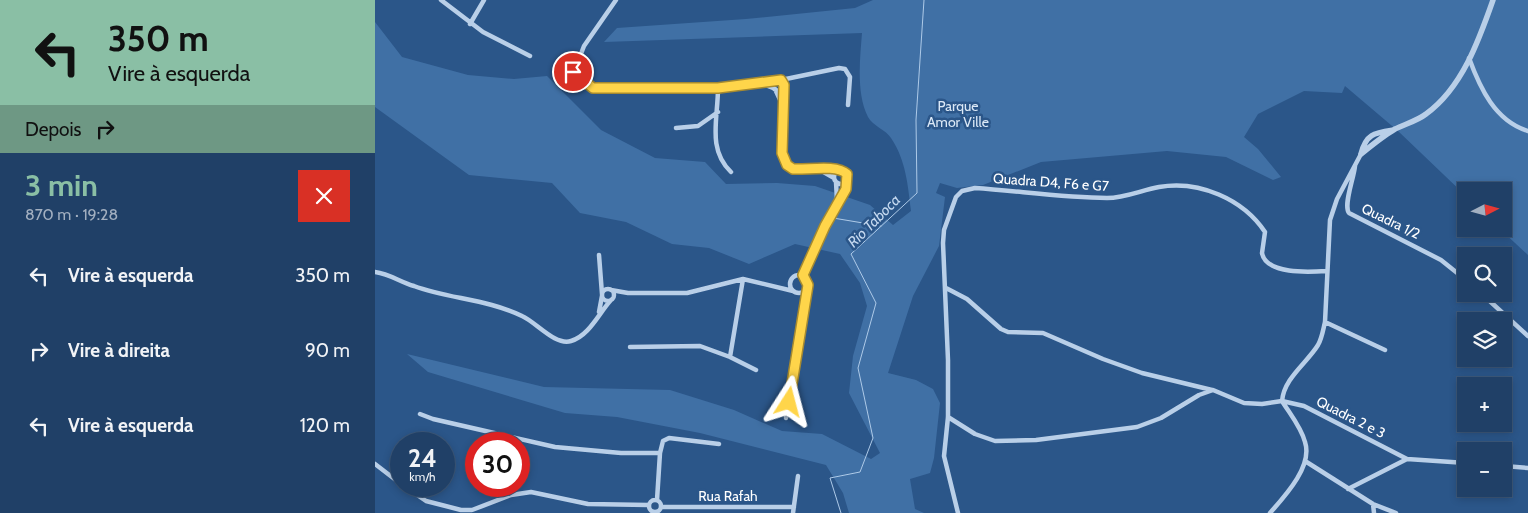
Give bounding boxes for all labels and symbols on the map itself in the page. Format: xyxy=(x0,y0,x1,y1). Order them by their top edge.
pin xyxy=(552,51,594,93)
park label: Parque Amor Ville xyxy=(927,97,989,131)
street label: Quadra D4, F6 e G7 xyxy=(993,169,1109,195)
north arrow xyxy=(1457,182,1513,238)
water label: Rio Taboca xyxy=(844,191,904,251)
street label: Quadra 1/2 xyxy=(1359,199,1423,243)
position arrow xyxy=(762,375,814,427)
street label: Quadra 2 e 3 xyxy=(1313,392,1389,442)
speed limit sign: 30 xyxy=(465,432,530,497)
street label: Rua Rafah xyxy=(698,487,758,505)

